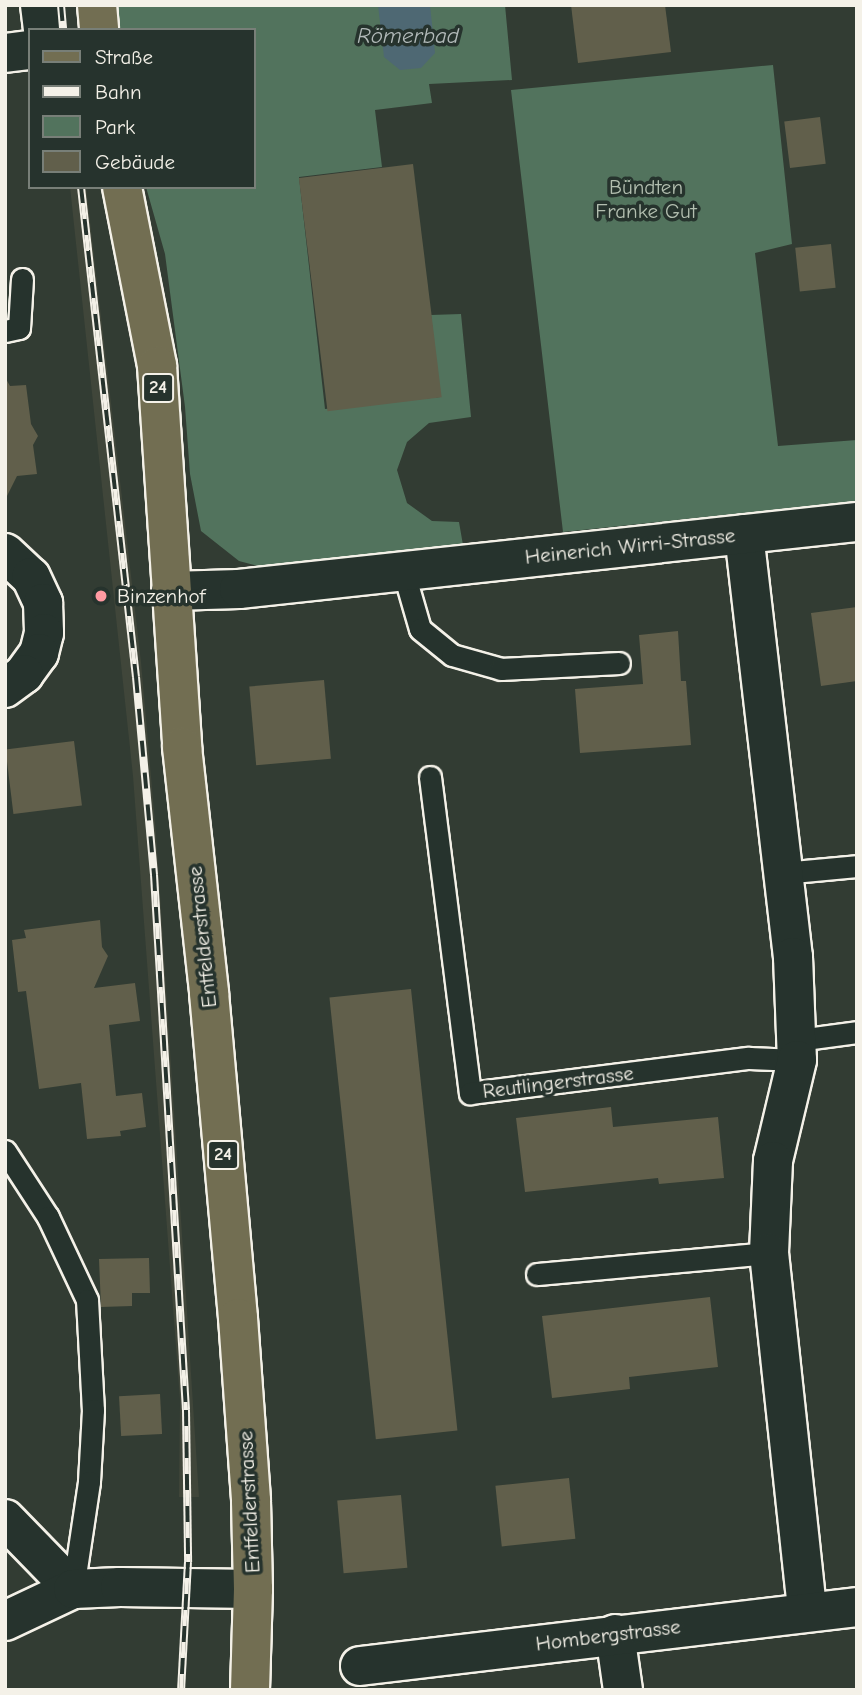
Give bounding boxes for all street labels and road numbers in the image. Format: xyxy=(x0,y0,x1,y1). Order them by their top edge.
road number: 24 xyxy=(140,372,176,404)
street label: Heinerich Wirri-Strasse xyxy=(524,522,736,570)
street label: Entfelderstrasse xyxy=(182,865,222,1009)
street label: Reutlingerstrasse xyxy=(481,1060,635,1104)
road number: 24 xyxy=(206,1140,241,1170)
street label: Entfelderstrasse xyxy=(233,1430,265,1574)
street label: Hombergstrasse xyxy=(534,1614,682,1656)

